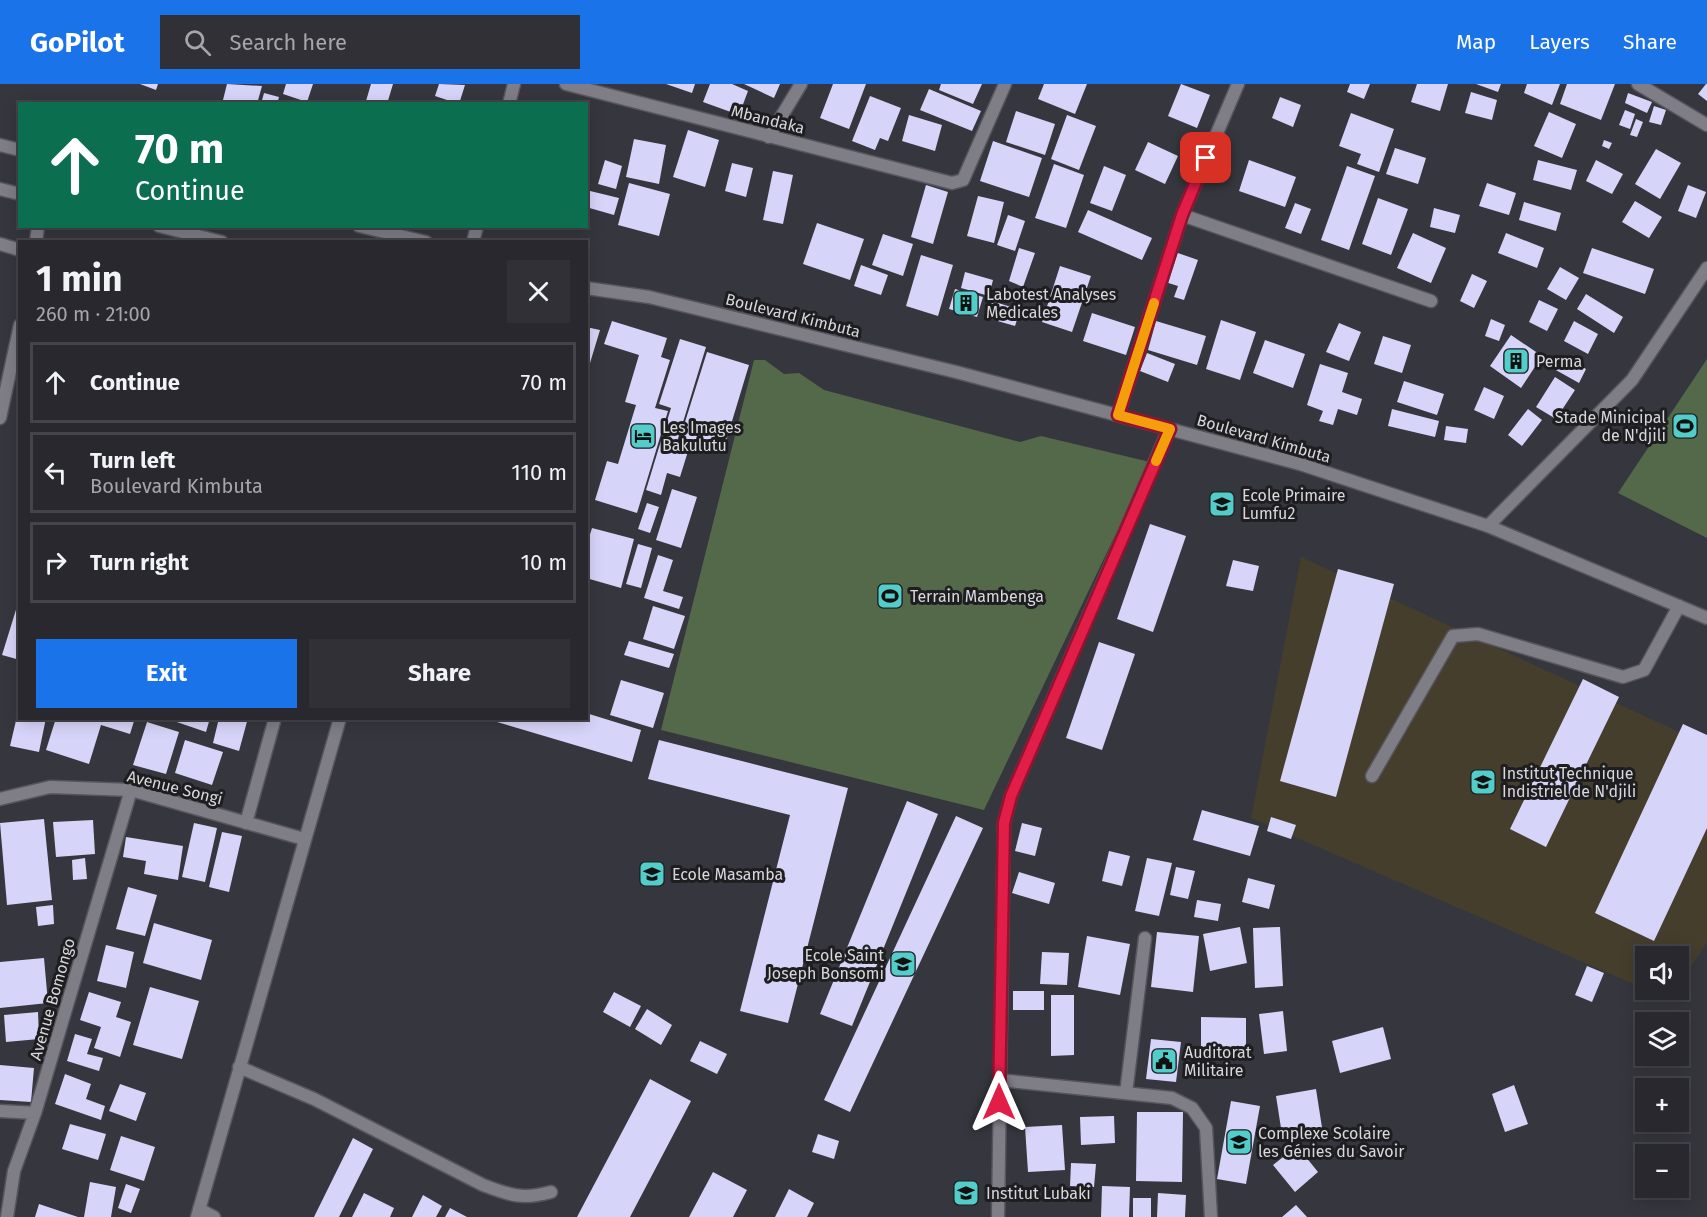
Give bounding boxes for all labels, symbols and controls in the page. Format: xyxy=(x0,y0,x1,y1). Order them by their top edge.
search box xyxy=(160,15,580,69)
text: GoPilot xyxy=(30,26,124,59)
icon: search xyxy=(181,26,214,59)
text: Search here xyxy=(229,29,347,56)
text: Map xyxy=(1456,29,1496,55)
text: Layers xyxy=(1529,29,1590,55)
text: Share xyxy=(1623,29,1677,55)
street label: Mbandaka xyxy=(729,101,806,138)
text: 70 m xyxy=(135,124,224,174)
icon: ahead xyxy=(36,126,114,204)
pin xyxy=(1180,132,1231,183)
icon: arrive xyxy=(1189,141,1222,174)
text: Continue xyxy=(135,175,245,207)
text: 1 min xyxy=(36,257,123,301)
button: close xyxy=(507,260,570,323)
place label: Labotest Analyses Medicales xyxy=(986,285,1116,322)
building icon: Labotest Analyses Medicales xyxy=(951,288,981,318)
street label: Boulevard Kimbuta xyxy=(723,290,862,341)
text: 260 m · 21:00 xyxy=(36,302,151,326)
building icon: Perma xyxy=(1501,346,1531,376)
place label: Perma xyxy=(1536,352,1582,371)
icon: ahead xyxy=(39,366,72,399)
text: Continue xyxy=(90,369,180,396)
text: 70 m xyxy=(521,369,567,396)
place label: Stade Minicipal de N'djili xyxy=(1555,408,1666,445)
street label: Boulevard Kimbuta xyxy=(1195,410,1333,467)
sports icon: Stade Minicipal de N'djili xyxy=(1670,411,1700,441)
place label: Les Images Bakulutu xyxy=(662,418,741,455)
hotel icon: Les Images Bakulutu xyxy=(628,421,658,451)
text: Turn left xyxy=(90,447,175,474)
icon: left xyxy=(39,456,72,489)
text: 110 m xyxy=(511,459,567,486)
text: Boulevard Kimbuta xyxy=(90,474,263,498)
place label: Ecole Primaire Lumfu2 xyxy=(1242,486,1346,523)
school or university icon: Ecole Primaire Lumfu2 xyxy=(1207,489,1237,519)
icon: right xyxy=(39,546,72,579)
text: Turn right xyxy=(90,549,189,576)
text: 10 m xyxy=(521,549,567,576)
sports icon: Terrain Mambenga xyxy=(875,581,905,611)
place label: Terrain Mambenga xyxy=(910,587,1044,606)
button: Exit xyxy=(36,639,297,708)
button: Share xyxy=(309,639,570,708)
place label: Institut Technique Indistriel de N'djili xyxy=(1502,764,1636,801)
street label: Avenue Songi xyxy=(125,766,225,809)
school or university icon: Institut Technique Indistriel de N'djili xyxy=(1468,767,1498,797)
school or university icon: Ecole Masamba xyxy=(637,859,667,889)
place label: Ecole Masamba xyxy=(672,865,783,884)
street label: Avenue Bomongo xyxy=(26,936,79,1062)
place label: Ecole Saint Joseph Bonsomi xyxy=(767,946,884,983)
map controls xyxy=(1635,946,1689,1198)
button: sound xyxy=(1635,946,1689,1000)
school or university icon: Ecole Saint Joseph Bonsomi xyxy=(888,949,918,979)
button: layers xyxy=(1635,1012,1689,1066)
place label: Auditorat Militaire xyxy=(1184,1043,1252,1080)
public building icon: Auditorat Militaire xyxy=(1149,1046,1179,1076)
position arrow xyxy=(967,1070,1031,1134)
button: + xyxy=(1635,1078,1689,1132)
place label: Complexe Scolaire les Génies du Savoir xyxy=(1258,1124,1405,1161)
school or university icon: Complexe Scolaire les Génies du Savoir xyxy=(1224,1127,1254,1157)
button: − xyxy=(1635,1144,1689,1198)
school or university icon: Institut Lubaki xyxy=(951,1178,981,1208)
place label: Institut Lubaki xyxy=(986,1184,1091,1203)

